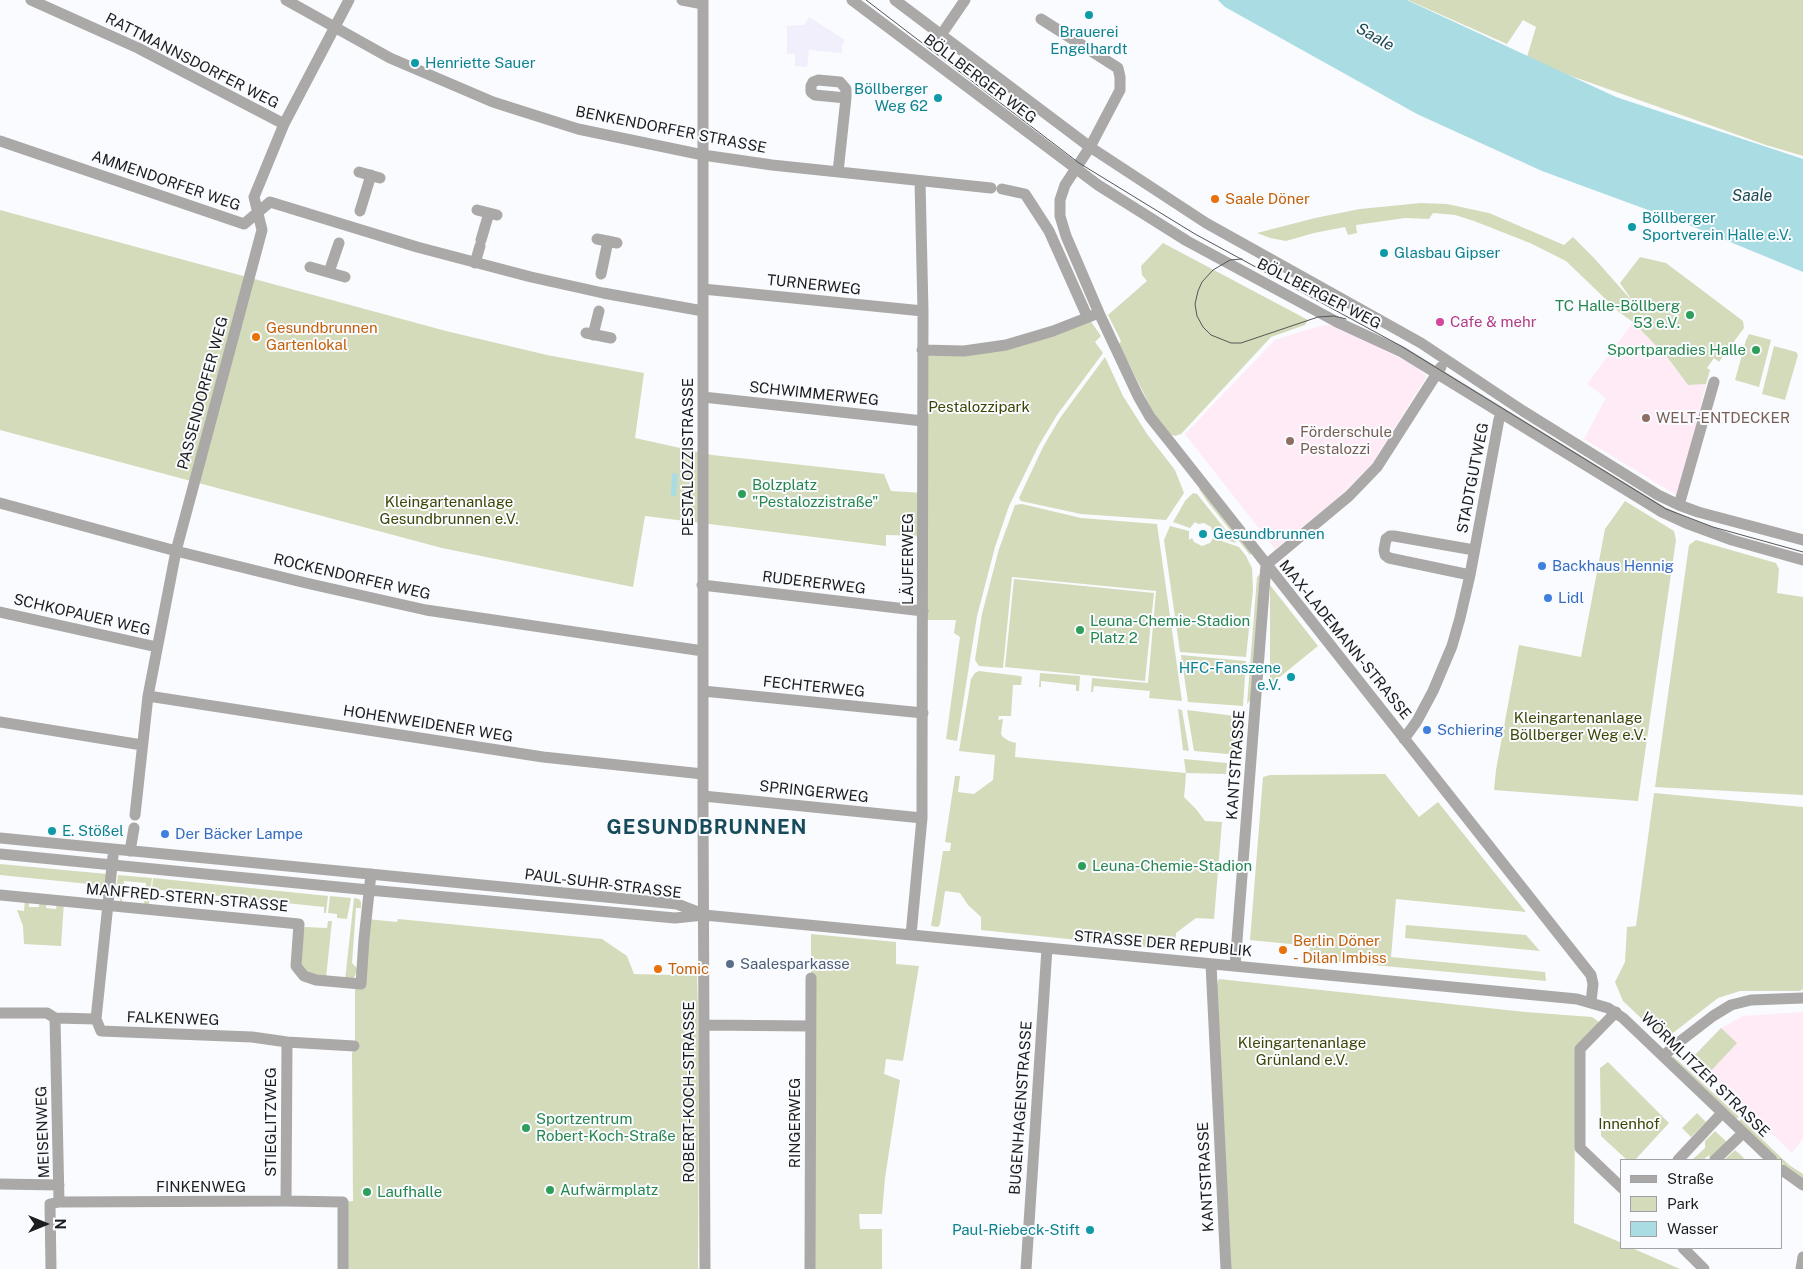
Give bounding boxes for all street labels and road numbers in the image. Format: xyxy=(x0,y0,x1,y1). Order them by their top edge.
street label: RATTMANNSDORFER WEG xyxy=(102,9,282,113)
street label: BÖLLBERGER WEG xyxy=(920,31,1040,127)
street label: BENKENDORFER STRASSE xyxy=(574,103,768,157)
street label: AMMENDORFER WEG xyxy=(89,147,243,215)
street label: BÖLLBERGER WEG xyxy=(1254,255,1384,333)
street label: TURNERWEG xyxy=(766,271,862,299)
street label: PASSENDORFER WEG xyxy=(174,314,232,472)
street label: PESTALOZZISTRASSE xyxy=(679,378,697,536)
street label: SCHWIMMERWEG xyxy=(748,378,880,410)
street label: STADTGUTWEG xyxy=(1453,421,1493,535)
street label: LÄUFERWEG xyxy=(899,513,917,605)
street label: ROCKENDORFER WEG xyxy=(272,550,432,604)
street label: MAX-LADEMANN-STRASSE xyxy=(1275,557,1415,723)
street label: RUDERERWEG xyxy=(761,568,867,598)
street label: SCHKOPAUER WEG xyxy=(12,590,152,640)
street label: FECHTERWEG xyxy=(762,673,866,701)
street label: HOHENWEIDENER WEG xyxy=(342,702,514,746)
street label: KANTSTRASSE xyxy=(1223,709,1249,821)
street label: SPRINGERWEG xyxy=(758,777,870,807)
street label: PAUL-SUHR-STRASSE xyxy=(523,865,683,903)
street label: MANFRED-STERN-STRASSE xyxy=(85,880,289,916)
street label: STRASSE DER REPUBLIK xyxy=(1073,927,1253,961)
street label: ROBERT-KOCH-STRASSE xyxy=(680,1001,698,1183)
street label: FALKENWEG xyxy=(126,1008,220,1030)
street label: WÖRMLITZER STRASSE xyxy=(1637,1009,1773,1141)
street label: BUGENHAGENSTRASSE xyxy=(1006,1020,1036,1196)
street label: STIEGLITZWEG xyxy=(262,1067,280,1177)
street label: RINGERWEG xyxy=(786,1078,804,1168)
street label: MEISENWEG xyxy=(32,1086,54,1178)
street label: KANTSTRASSE xyxy=(1194,1122,1218,1232)
street label: FINKENWEG xyxy=(156,1178,246,1196)

